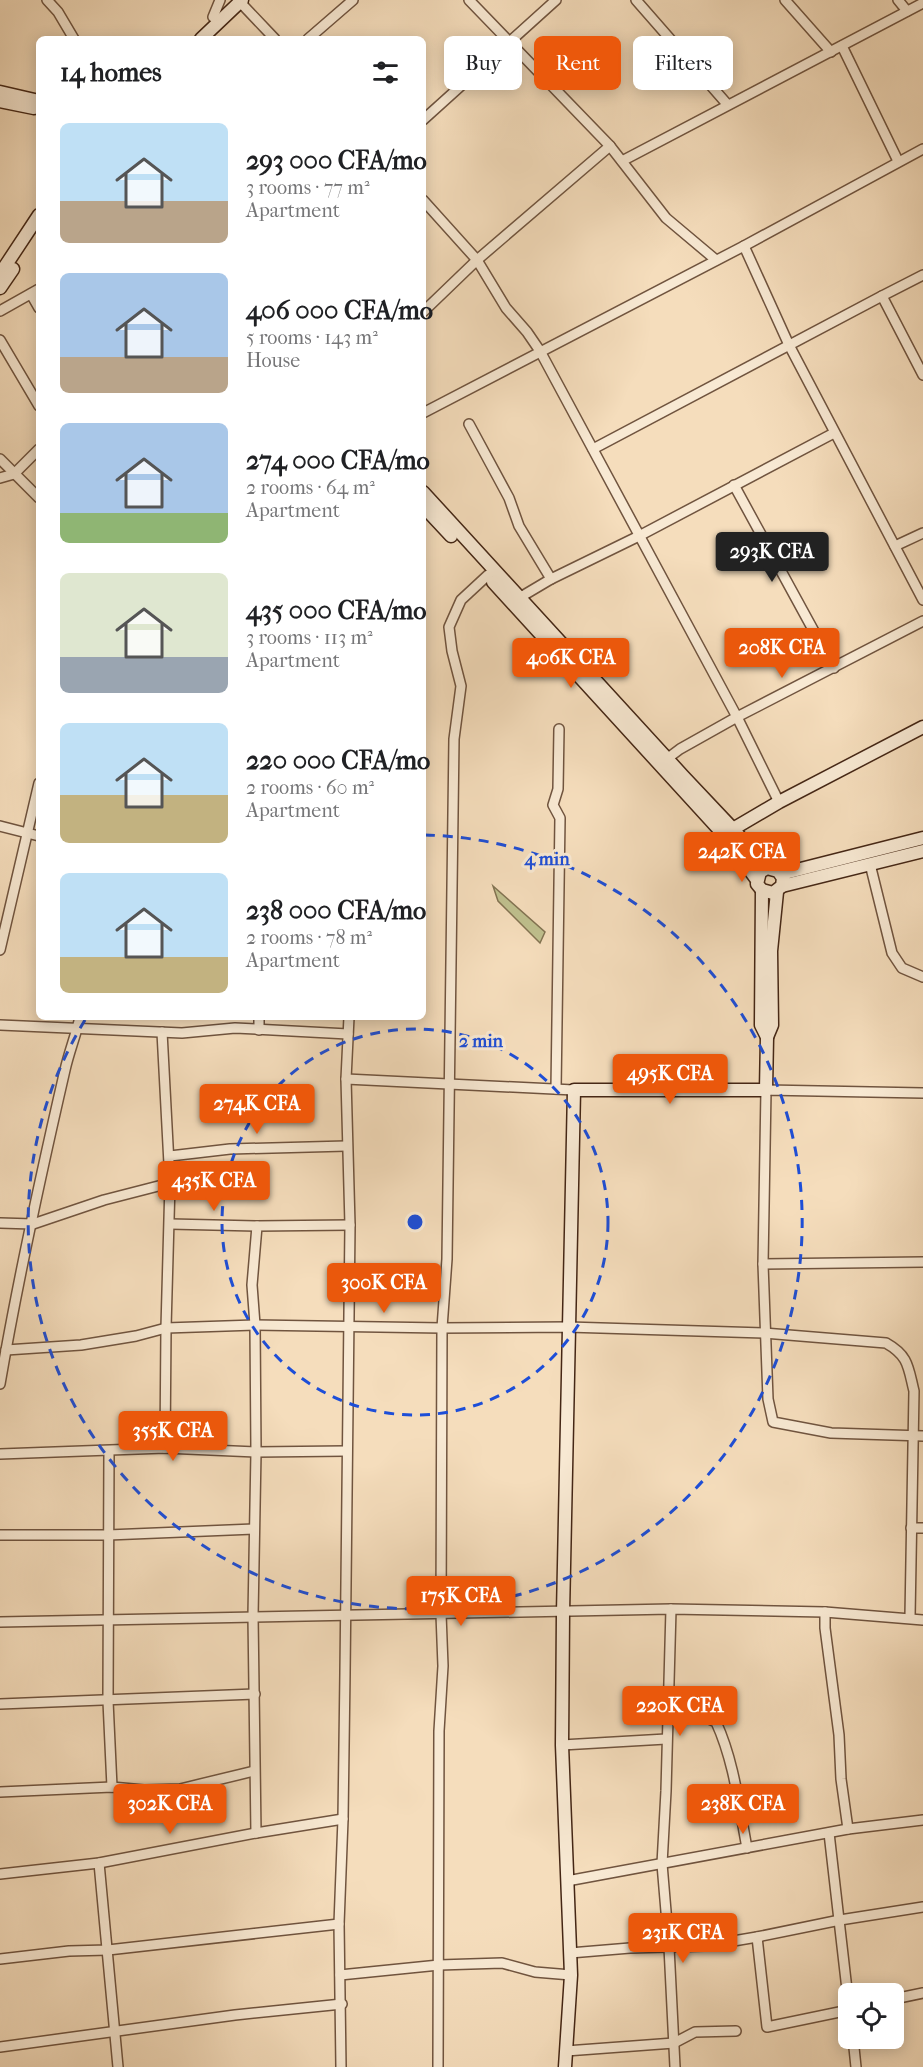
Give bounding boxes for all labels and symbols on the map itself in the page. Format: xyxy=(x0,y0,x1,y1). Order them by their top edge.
pin: 293K CFA xyxy=(710,532,834,583)
pin: 208K CFA xyxy=(720,628,844,679)
pin: 406K CFA xyxy=(509,638,633,689)
pin: 242K CFA xyxy=(680,832,804,883)
text: 4 min xyxy=(523,849,570,870)
text: 2 min xyxy=(459,1031,503,1052)
pin: 495K CFA xyxy=(608,1054,732,1105)
pin: 274K CFA xyxy=(195,1084,319,1135)
pin: 435K CFA xyxy=(152,1161,276,1212)
centre of rings xyxy=(405,1212,425,1232)
pin: 300K CFA xyxy=(322,1263,446,1314)
pin: 355K CFA xyxy=(111,1411,235,1462)
pin: 175K CFA xyxy=(399,1576,523,1627)
pin: 220K CFA xyxy=(618,1686,742,1737)
pin: 302K CFA xyxy=(108,1784,232,1835)
pin: 238K CFA xyxy=(681,1784,805,1835)
pin: 231K CFA xyxy=(621,1913,745,1964)

